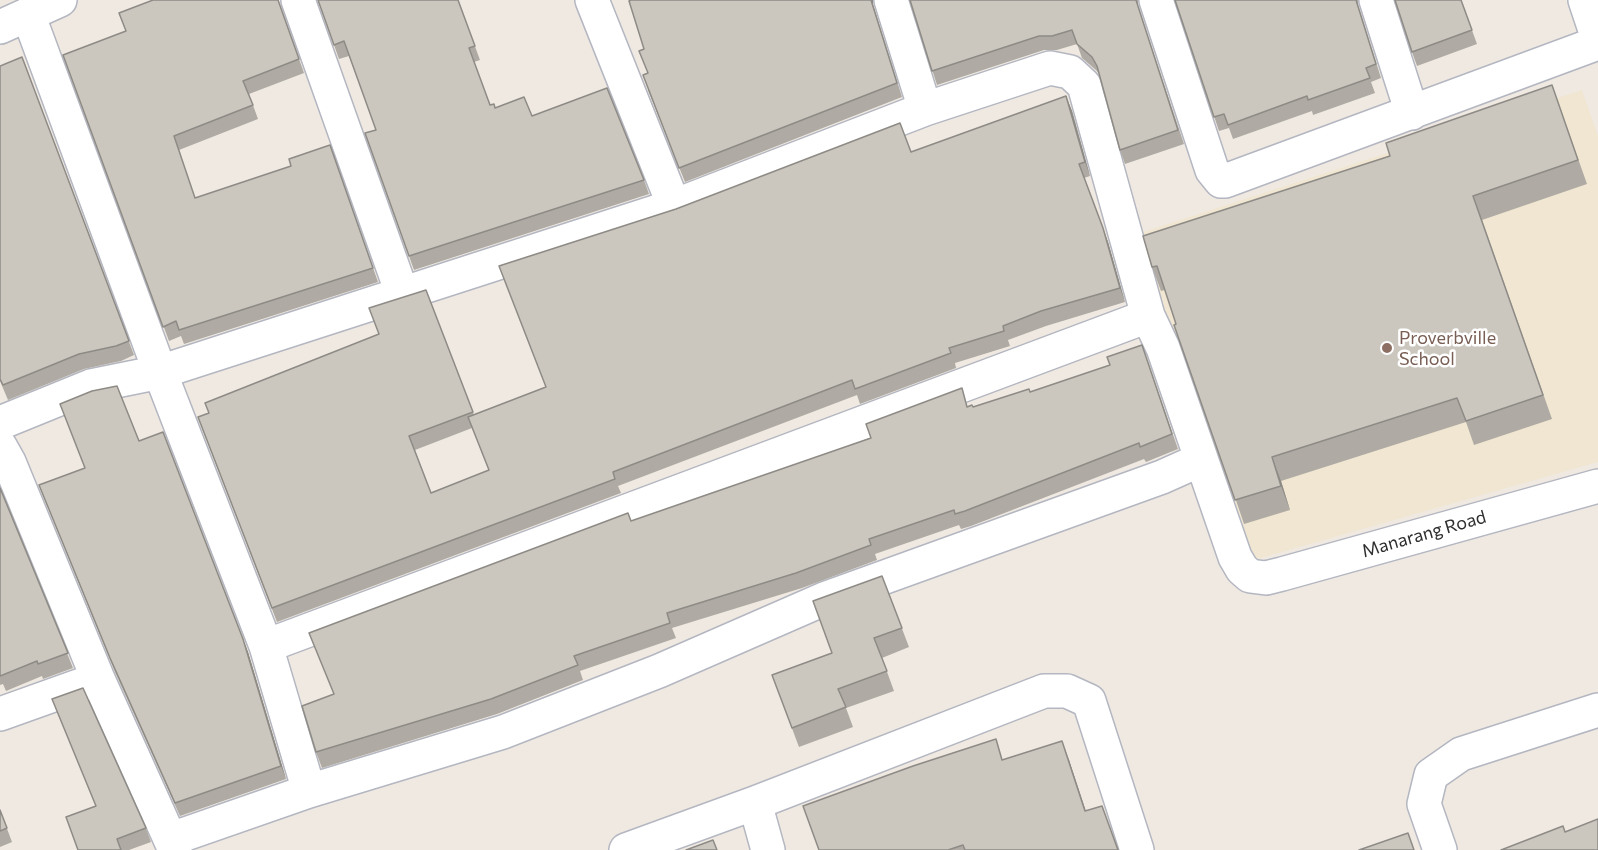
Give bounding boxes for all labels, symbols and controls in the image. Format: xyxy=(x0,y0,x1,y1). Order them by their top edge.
place label: Proverbville School xyxy=(1399,327,1496,370)
marker: Proverbville School xyxy=(1380,341,1394,355)
street label: Manarang Road xyxy=(1359,506,1489,562)

